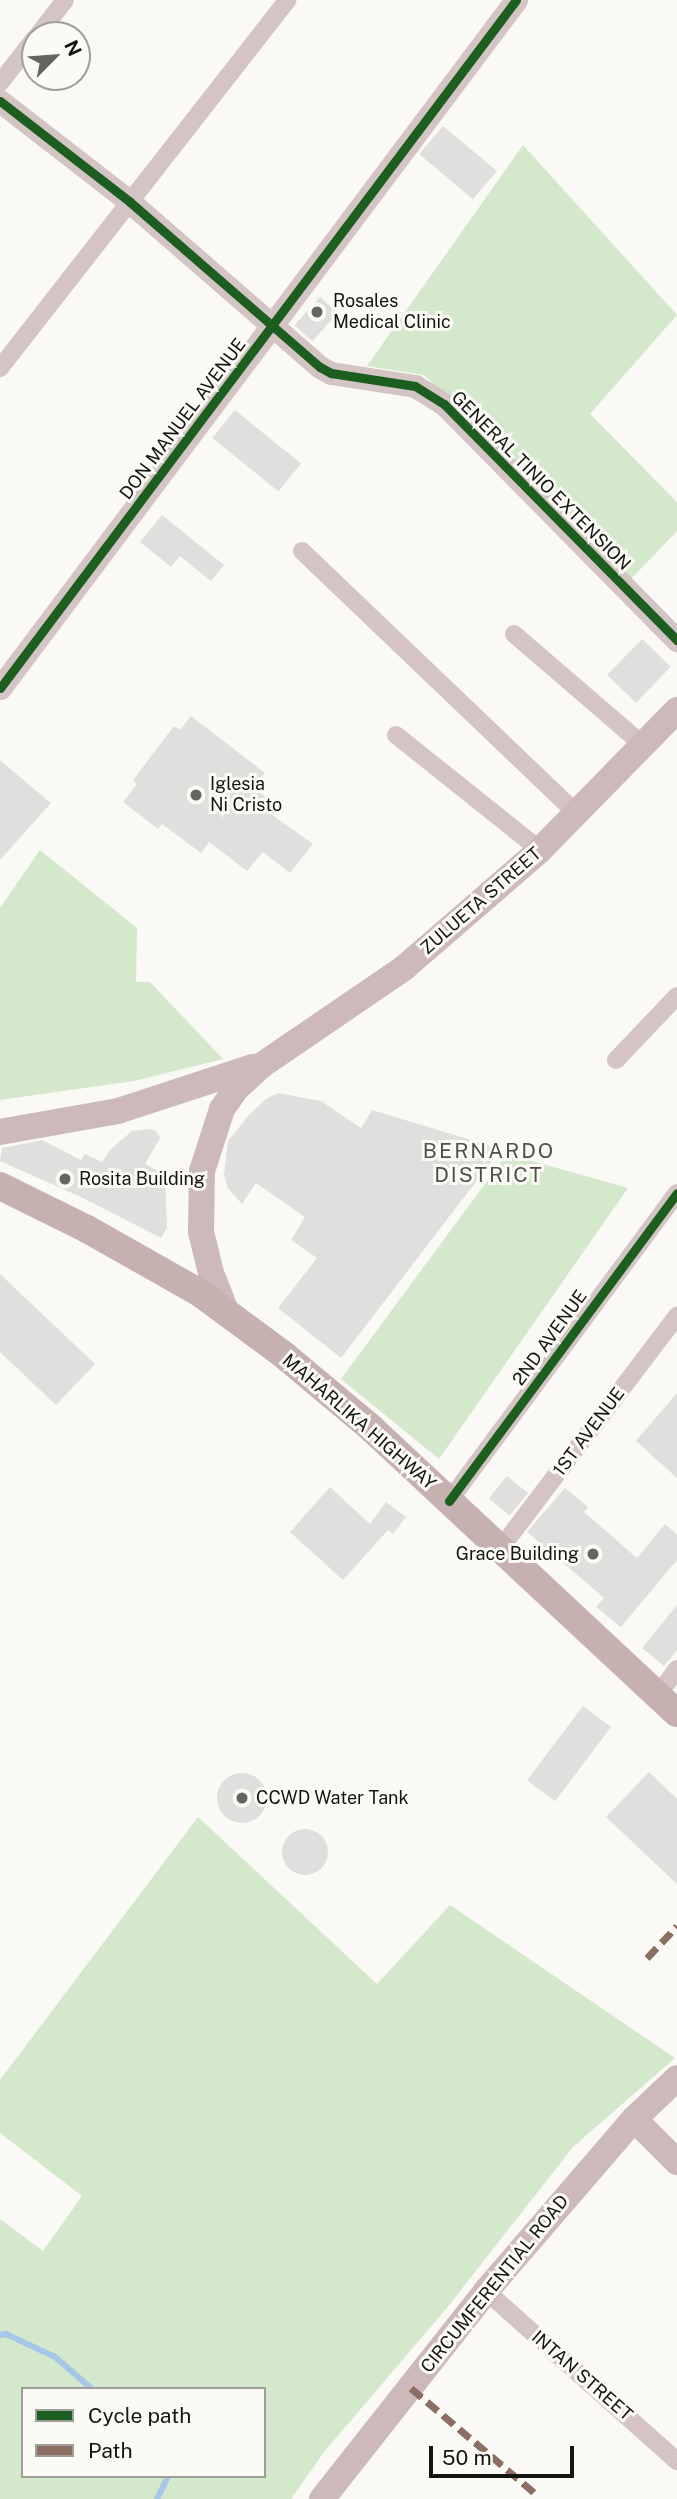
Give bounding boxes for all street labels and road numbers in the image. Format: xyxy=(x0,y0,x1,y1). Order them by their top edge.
street label: DON MANUEL AVENUE xyxy=(115,334,251,504)
street label: GENERAL TINIO EXTENSION xyxy=(447,387,635,575)
street label: ZULUETA STREET xyxy=(416,843,546,959)
street label: 2ND AVENUE xyxy=(508,1286,592,1390)
street label: MAHARLIKA HIGHWAY xyxy=(278,1350,440,1494)
street label: 1ST AVENUE xyxy=(549,1383,629,1481)
street label: CIRCUMFERENTIAL ROAD xyxy=(417,2191,573,2377)
street label: INTAN STREET xyxy=(527,2326,637,2426)

